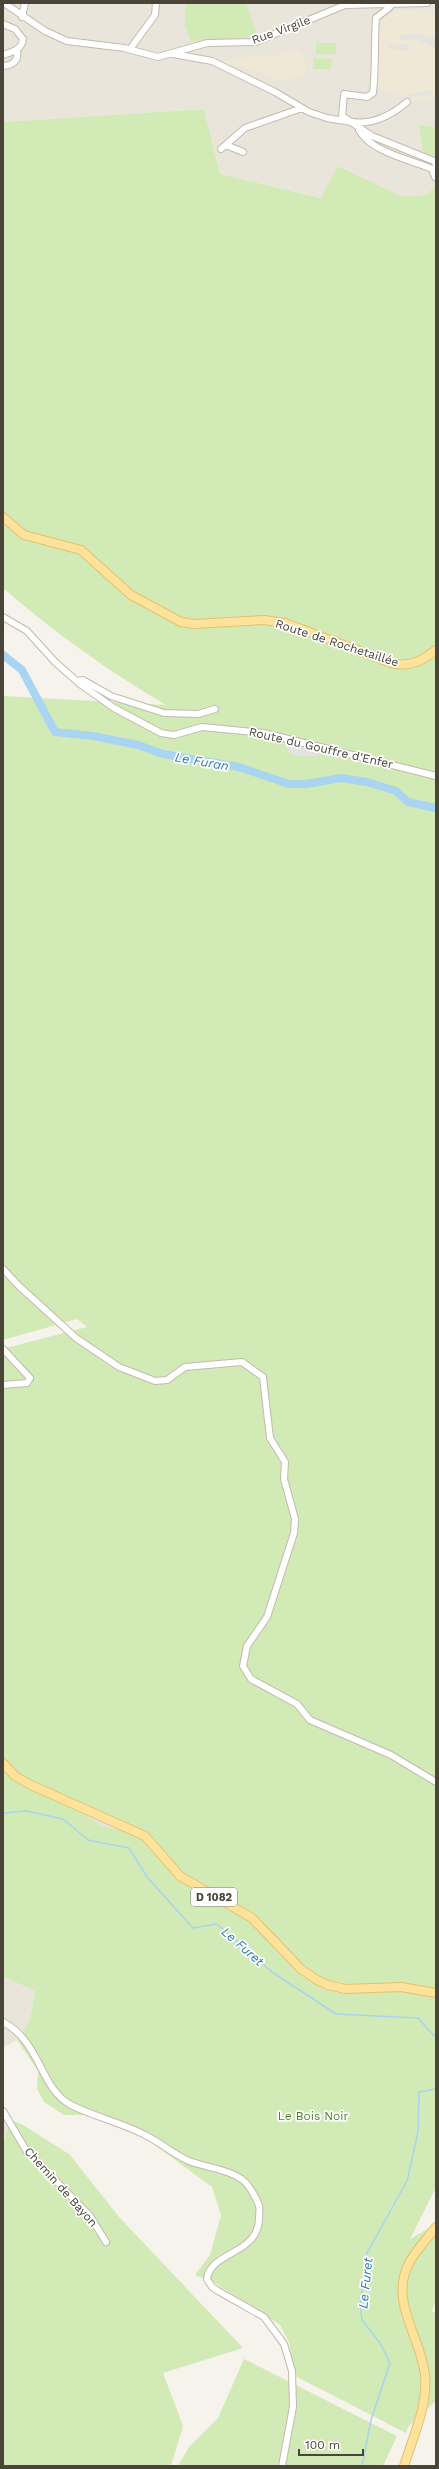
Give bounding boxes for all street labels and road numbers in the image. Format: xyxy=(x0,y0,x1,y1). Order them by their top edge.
street label: Rue Virgile xyxy=(250,13,312,47)
street label: Route de Rochetaillée xyxy=(273,616,401,670)
street label: Route du Gouffre d'Enfer xyxy=(248,725,395,771)
road number: D 1082 xyxy=(191,1888,237,1906)
street label: Chemin de Bayon xyxy=(22,2144,100,2230)

